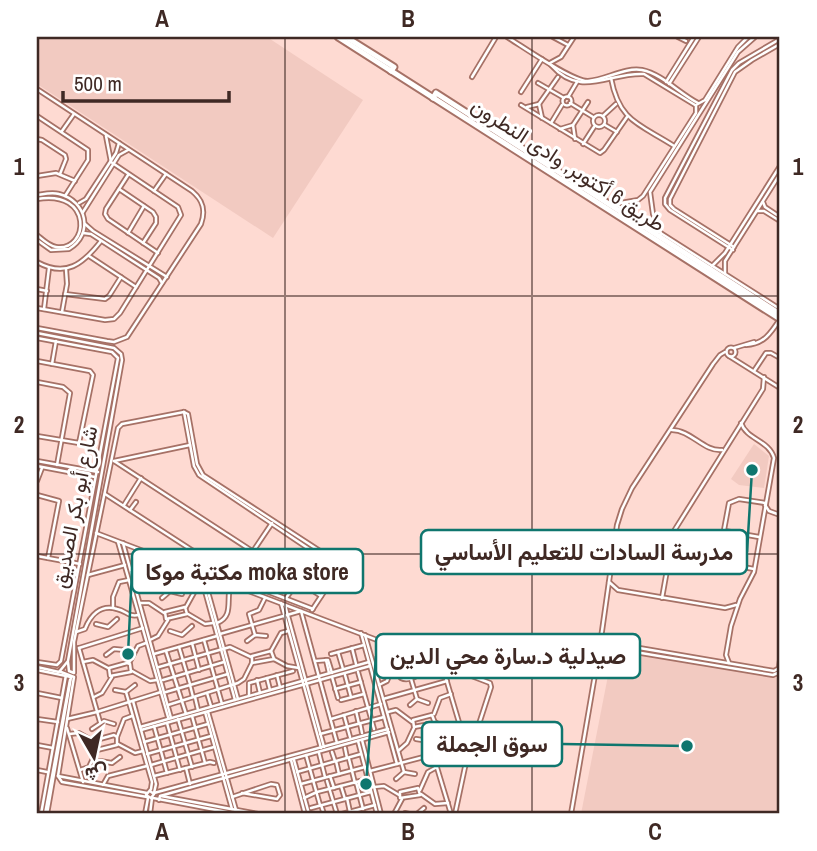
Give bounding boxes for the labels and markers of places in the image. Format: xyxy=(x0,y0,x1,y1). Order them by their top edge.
callout: مدرسة السادات للتعليم الأساسي xyxy=(421,530,747,574)
callout: مكتبة موكا moka store xyxy=(132,549,363,593)
callout: صيدلية د.سارة محي الدين xyxy=(376,634,640,678)
callout: سوق الجملة xyxy=(422,722,562,766)

